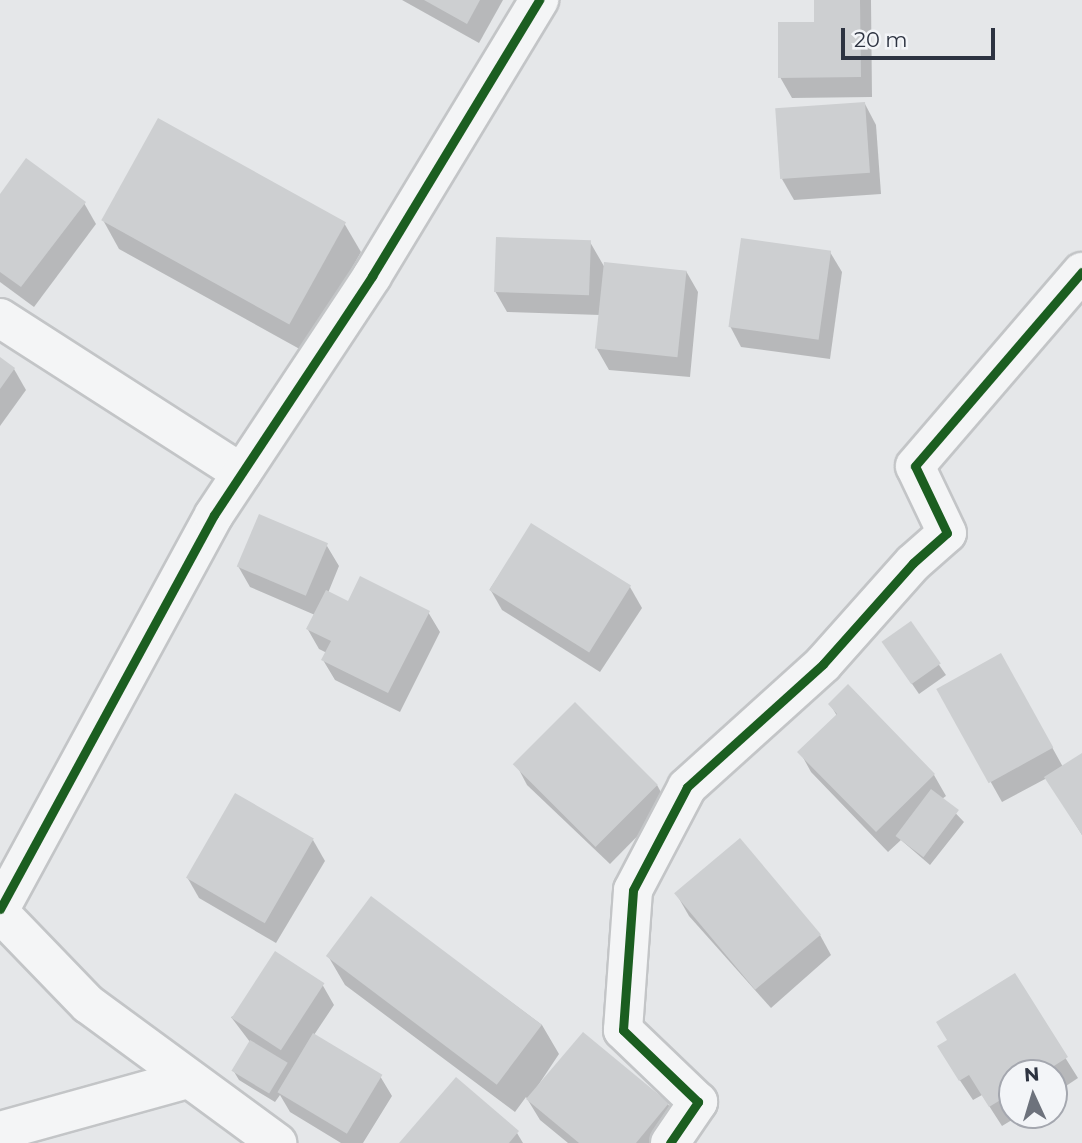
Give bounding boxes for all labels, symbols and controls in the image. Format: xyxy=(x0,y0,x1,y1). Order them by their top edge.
scale bar xyxy=(844,14,998,58)
text: 20 m xyxy=(854,27,908,52)
north arrow xyxy=(998,1059,1068,1129)
text: N xyxy=(1023,1063,1040,1087)

